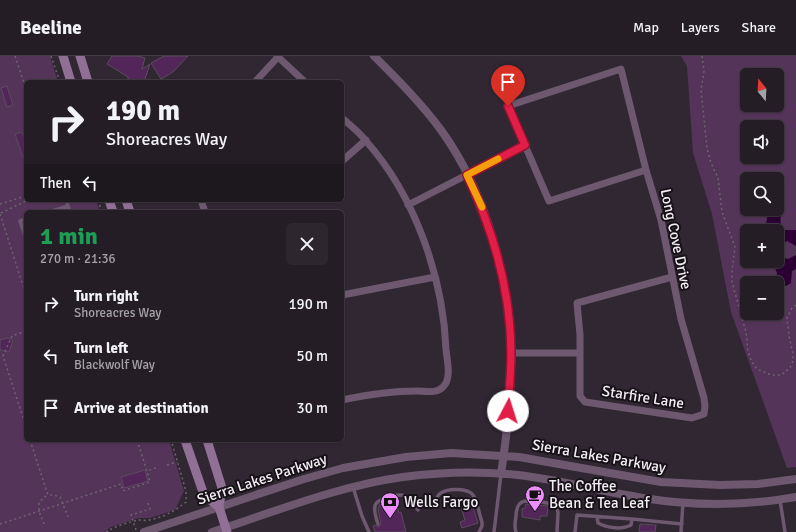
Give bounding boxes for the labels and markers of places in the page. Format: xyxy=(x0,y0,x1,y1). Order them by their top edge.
pin xyxy=(491,65,525,106)
place label: The Coffee Bean & Tea Leaf xyxy=(549,477,650,512)
cafe icon: The Coffee Bean & Tea Leaf xyxy=(524,484,546,512)
bank icon: Wells Fargo xyxy=(379,491,401,519)
place label: Wells Fargo xyxy=(404,493,478,511)

